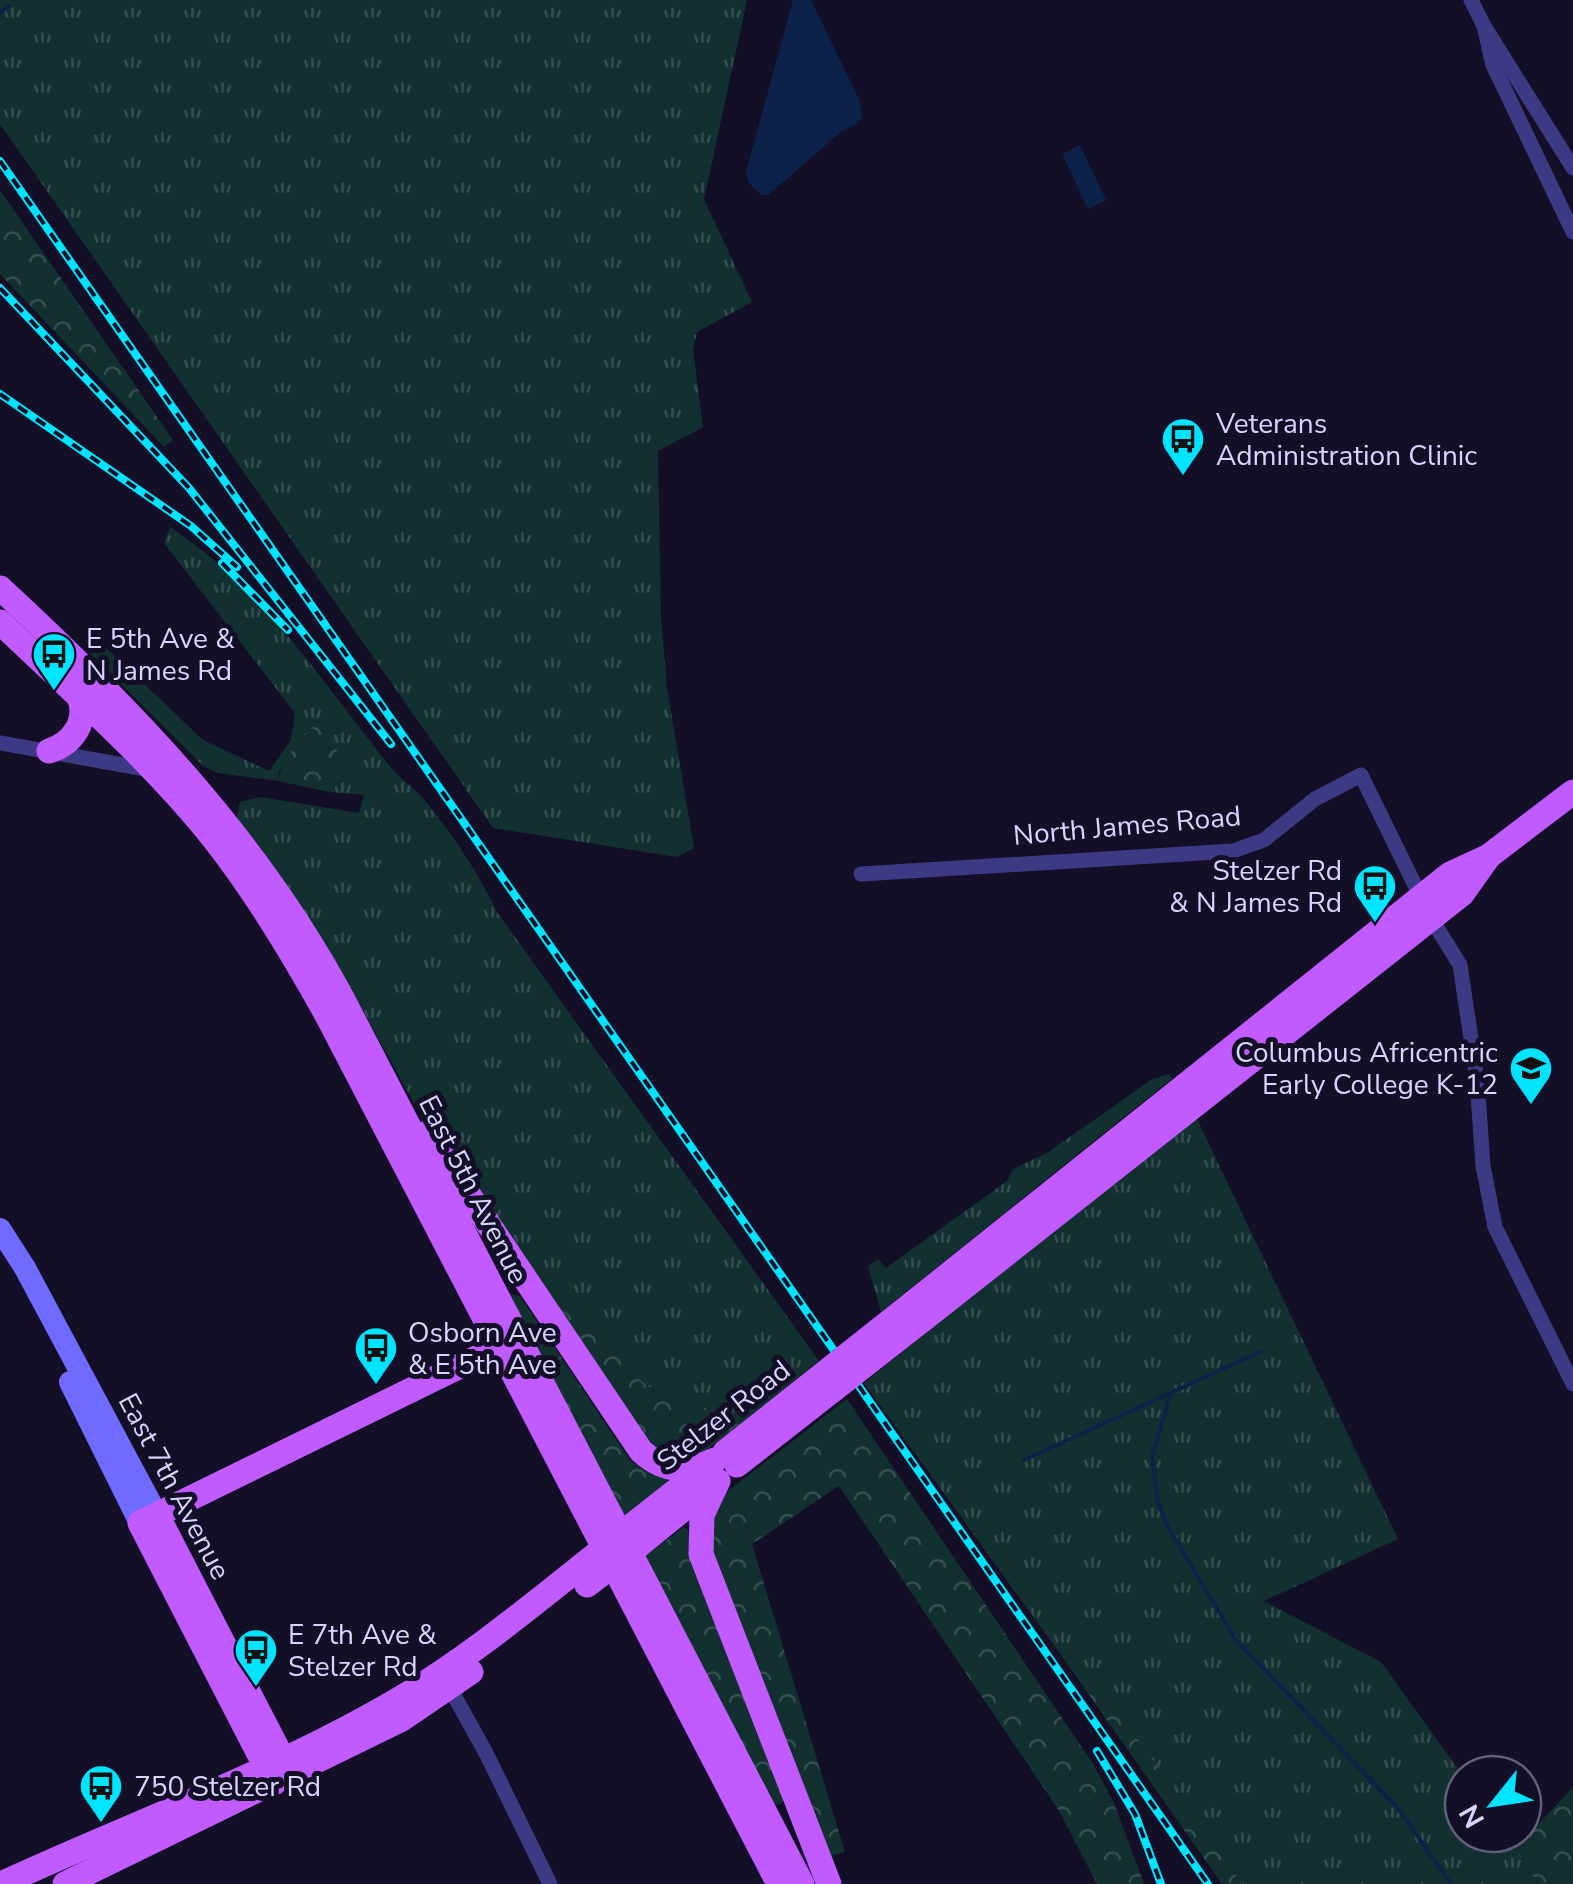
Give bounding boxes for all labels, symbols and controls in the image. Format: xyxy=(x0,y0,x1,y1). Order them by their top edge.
place label: Veterans Administration Clinic xyxy=(1215,405,1477,475)
bus stop icon: Veterans Administration Clinic xyxy=(1160,416,1206,477)
place label: E 5th Ave & N James Rd xyxy=(86,620,235,690)
bus stop icon: E 5th Ave & N James Rd xyxy=(31,631,77,692)
street label: North James Road xyxy=(1012,797,1243,855)
place label: Stelzer Rd & N James Rd xyxy=(1169,852,1342,922)
bus stop icon: Stelzer Rd & N James Rd xyxy=(1352,863,1398,924)
place label: Columbus Africentric Early College K-12 xyxy=(1235,1034,1498,1104)
school or university icon: Columbus Africentric Early College K-12 xyxy=(1508,1045,1554,1106)
street label: East 5th Avenue xyxy=(409,1089,537,1290)
place label: Osborn Ave & E 5th Ave xyxy=(408,1314,557,1384)
bus stop icon: Osborn Ave & E 5th Ave xyxy=(353,1325,399,1386)
street label: Stelzer Road xyxy=(649,1352,798,1480)
street label: East 7th Avenue xyxy=(109,1386,239,1586)
place label: E 7th Ave & Stelzer Rd xyxy=(288,1616,437,1686)
bus stop icon: E 7th Ave & Stelzer Rd xyxy=(233,1627,279,1688)
north arrow xyxy=(1443,1754,1543,1854)
bus stop icon: 750 Stelzer Rd xyxy=(78,1763,124,1824)
place label: 750 Stelzer Rd xyxy=(134,1768,321,1806)
text: N xyxy=(1451,1797,1494,1835)

